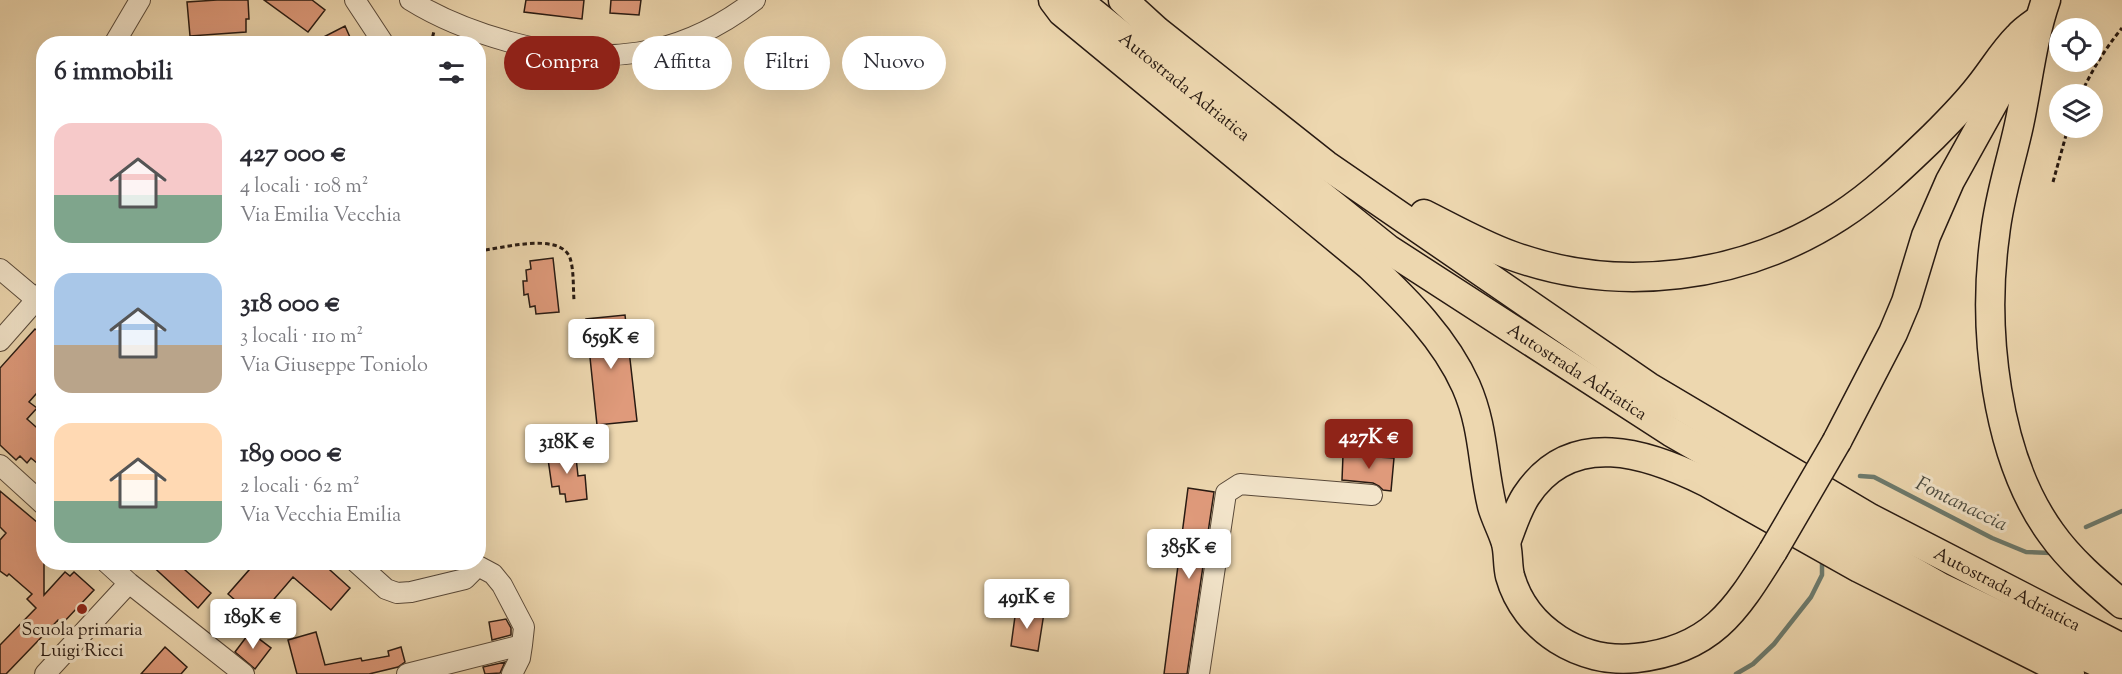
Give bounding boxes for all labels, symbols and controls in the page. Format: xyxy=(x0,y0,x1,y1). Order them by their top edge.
map controls xyxy=(2049,18,2103,138)
button: locate xyxy=(2049,18,2103,72)
street label: Autostrada Adriatica xyxy=(1112,27,1255,149)
chip: Compra xyxy=(504,36,620,90)
chip: Affitta xyxy=(632,36,732,90)
chip: Filtri xyxy=(744,36,830,90)
chip: Nuovo xyxy=(842,36,946,90)
text: 6 immobili xyxy=(54,54,173,91)
icon: filters xyxy=(435,56,468,89)
button: layers xyxy=(2049,84,2103,138)
text: 427 000 € xyxy=(240,136,347,173)
icon: home xyxy=(102,147,174,219)
text: 4 locali · 108 m² xyxy=(240,173,368,202)
text: Via Emilia Vecchia xyxy=(240,202,401,231)
text: 318 000 € xyxy=(240,286,341,323)
icon: home xyxy=(102,297,174,369)
street label: Autostrada Adriatica xyxy=(1501,318,1651,428)
pin: 659K € xyxy=(562,319,660,370)
text: 3 locali · 110 m² xyxy=(240,323,363,352)
text: 659K € xyxy=(582,324,640,353)
text: Via Giuseppe Toniolo xyxy=(240,352,428,381)
pin: 427K € xyxy=(1320,419,1418,470)
pin: 318K € xyxy=(518,424,616,475)
text: 427K € xyxy=(1339,424,1399,453)
text: 318K € xyxy=(539,429,595,458)
text: 189 000 € xyxy=(240,436,343,473)
icon: home xyxy=(102,447,174,519)
water label: Fontanaccia xyxy=(1910,470,2012,540)
text: 2 locali · 62 m² xyxy=(240,473,360,502)
text: Via Vecchia Emilia xyxy=(240,502,401,531)
pin: 385K € xyxy=(1140,529,1238,580)
text: 385K € xyxy=(1161,534,1217,563)
street label: Autostrada Adriatica xyxy=(1928,542,2084,639)
pin: 491K € xyxy=(978,579,1076,630)
text: 491K € xyxy=(998,584,1056,613)
pin: 189K € xyxy=(204,599,302,650)
marker: Scuola primaria Luigi Ricci xyxy=(75,602,89,616)
text: 189K € xyxy=(224,604,282,633)
place label: Scuola primaria Luigi Ricci xyxy=(21,618,143,665)

